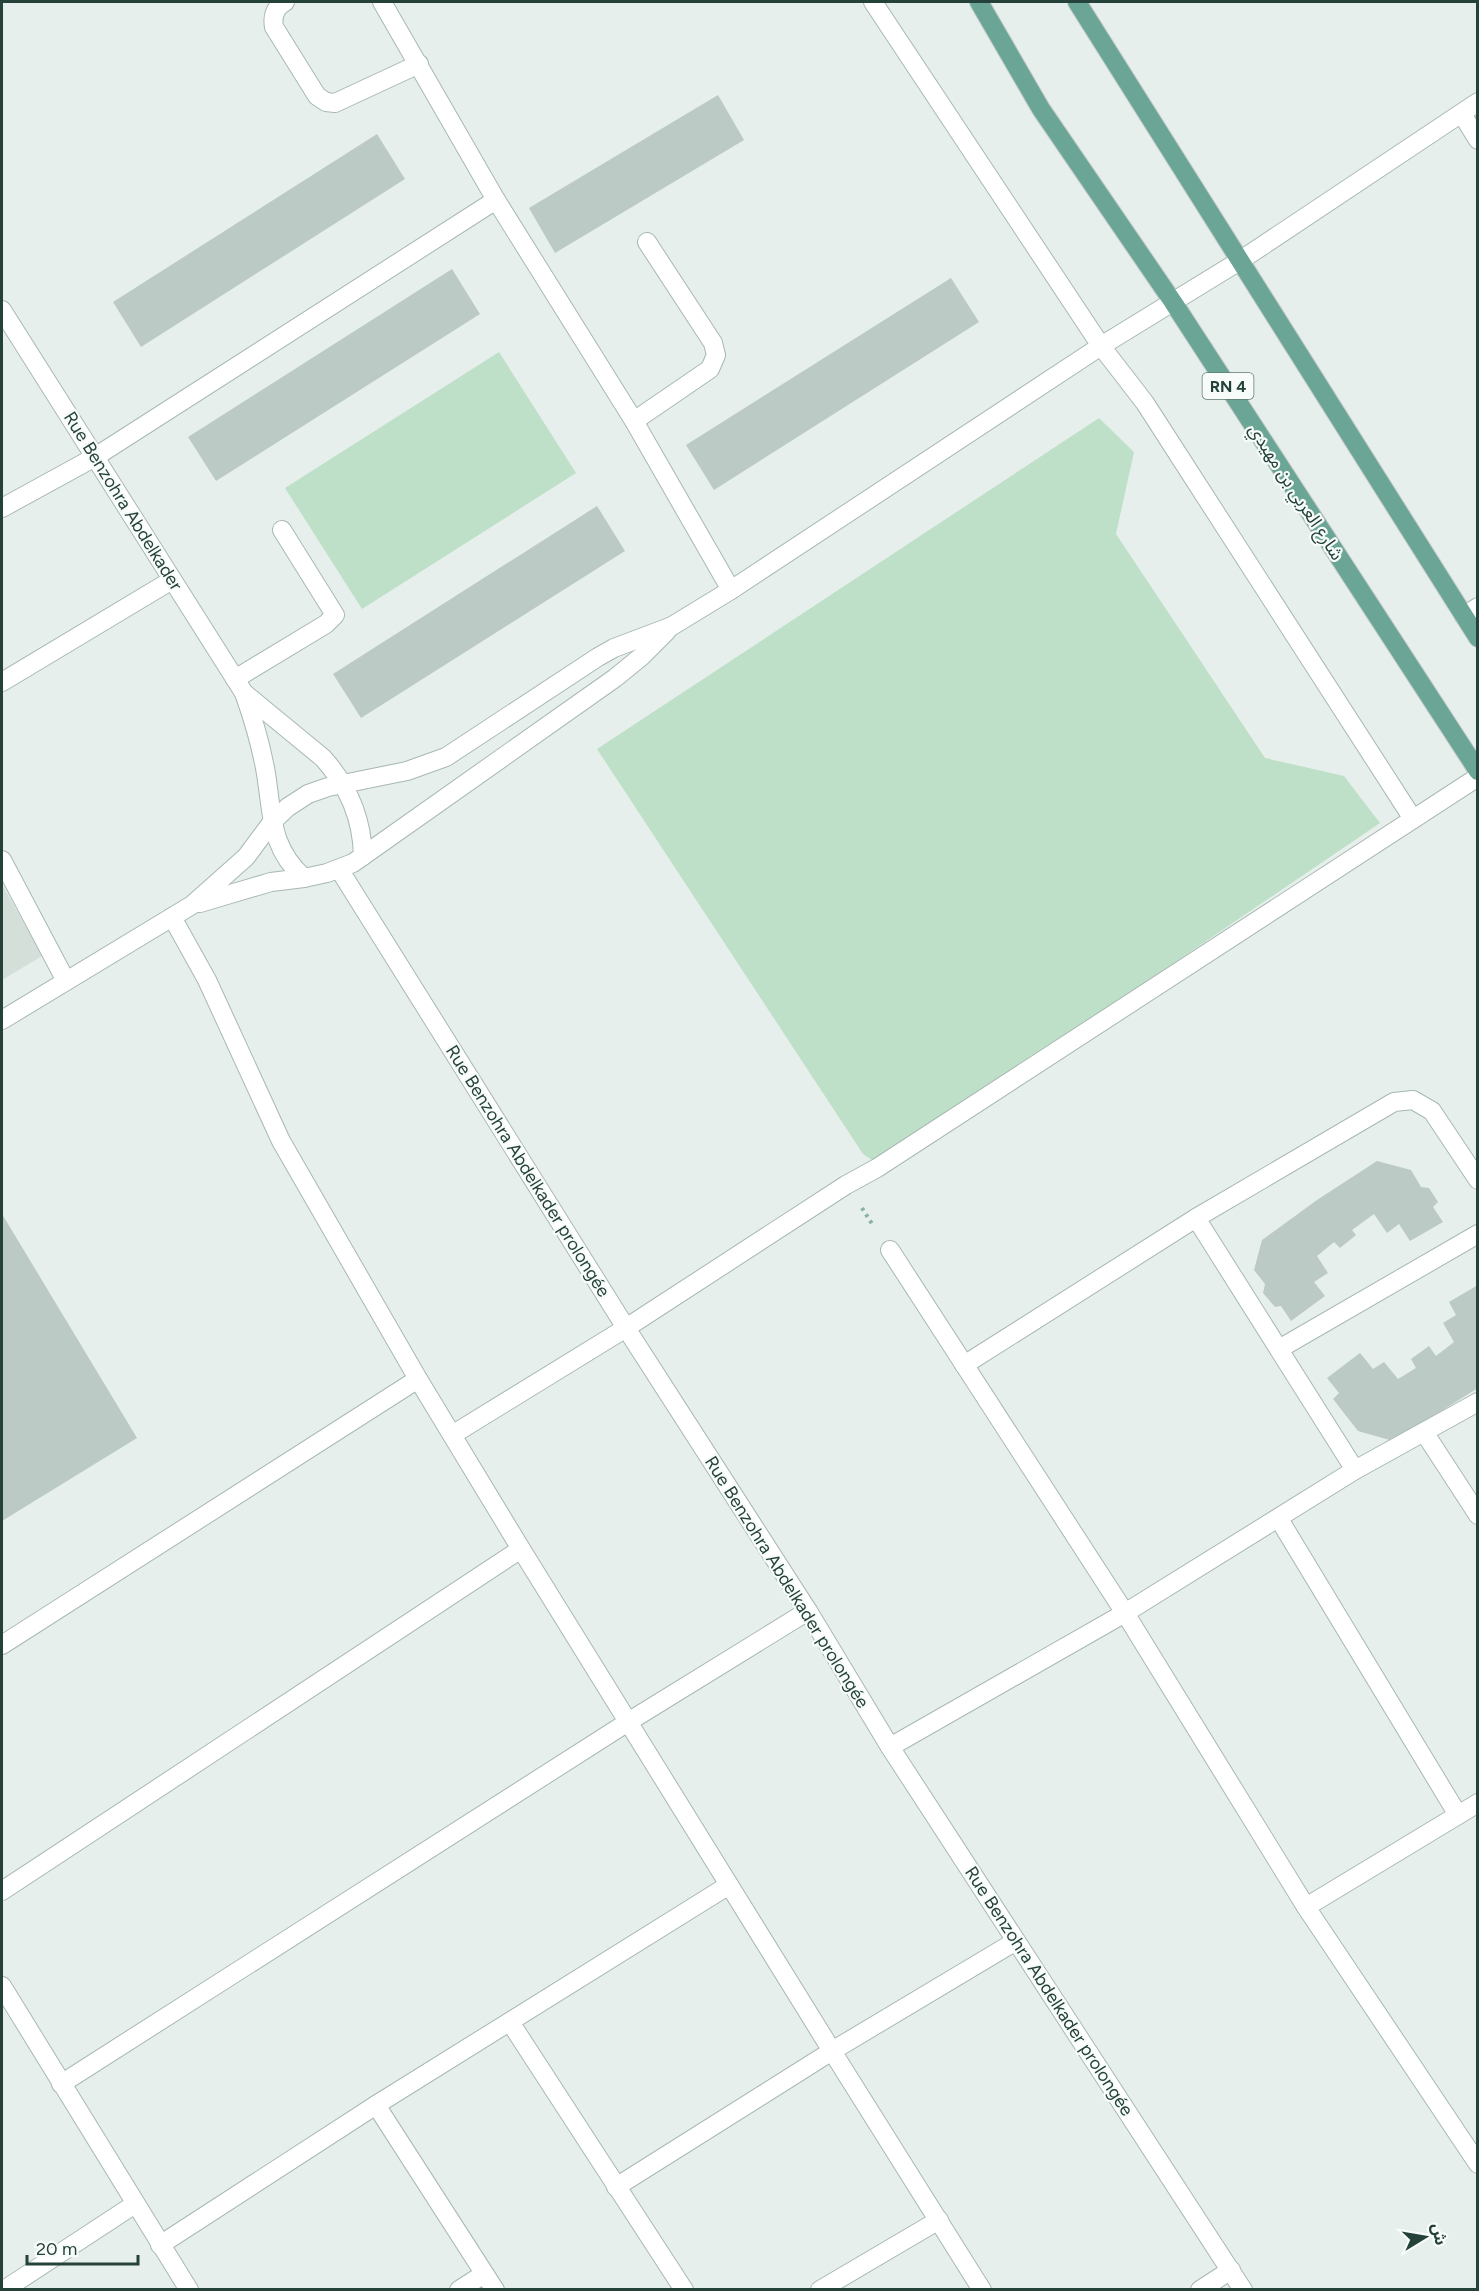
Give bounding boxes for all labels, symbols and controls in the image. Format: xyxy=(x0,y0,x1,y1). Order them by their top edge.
road number: RN 4 xyxy=(1202,373,1254,399)
street label: Rue Benzohra Abdelkader xyxy=(59,408,187,594)
street label: شارع العربي بن مهيدي xyxy=(1241,420,1348,566)
street label: Rue Benzohra Abdelkader prolongée xyxy=(441,1041,615,1301)
street label: Rue Benzohra Abdelkader prolongée xyxy=(700,1452,874,1712)
street label: Rue Benzohra Abdelkader prolongée xyxy=(960,1862,1138,2120)
north arrow xyxy=(1395,2207,1455,2267)
text: ش xyxy=(1428,2222,1451,2247)
scale bar xyxy=(27,2228,138,2266)
text: 20 m xyxy=(36,2238,77,2260)

